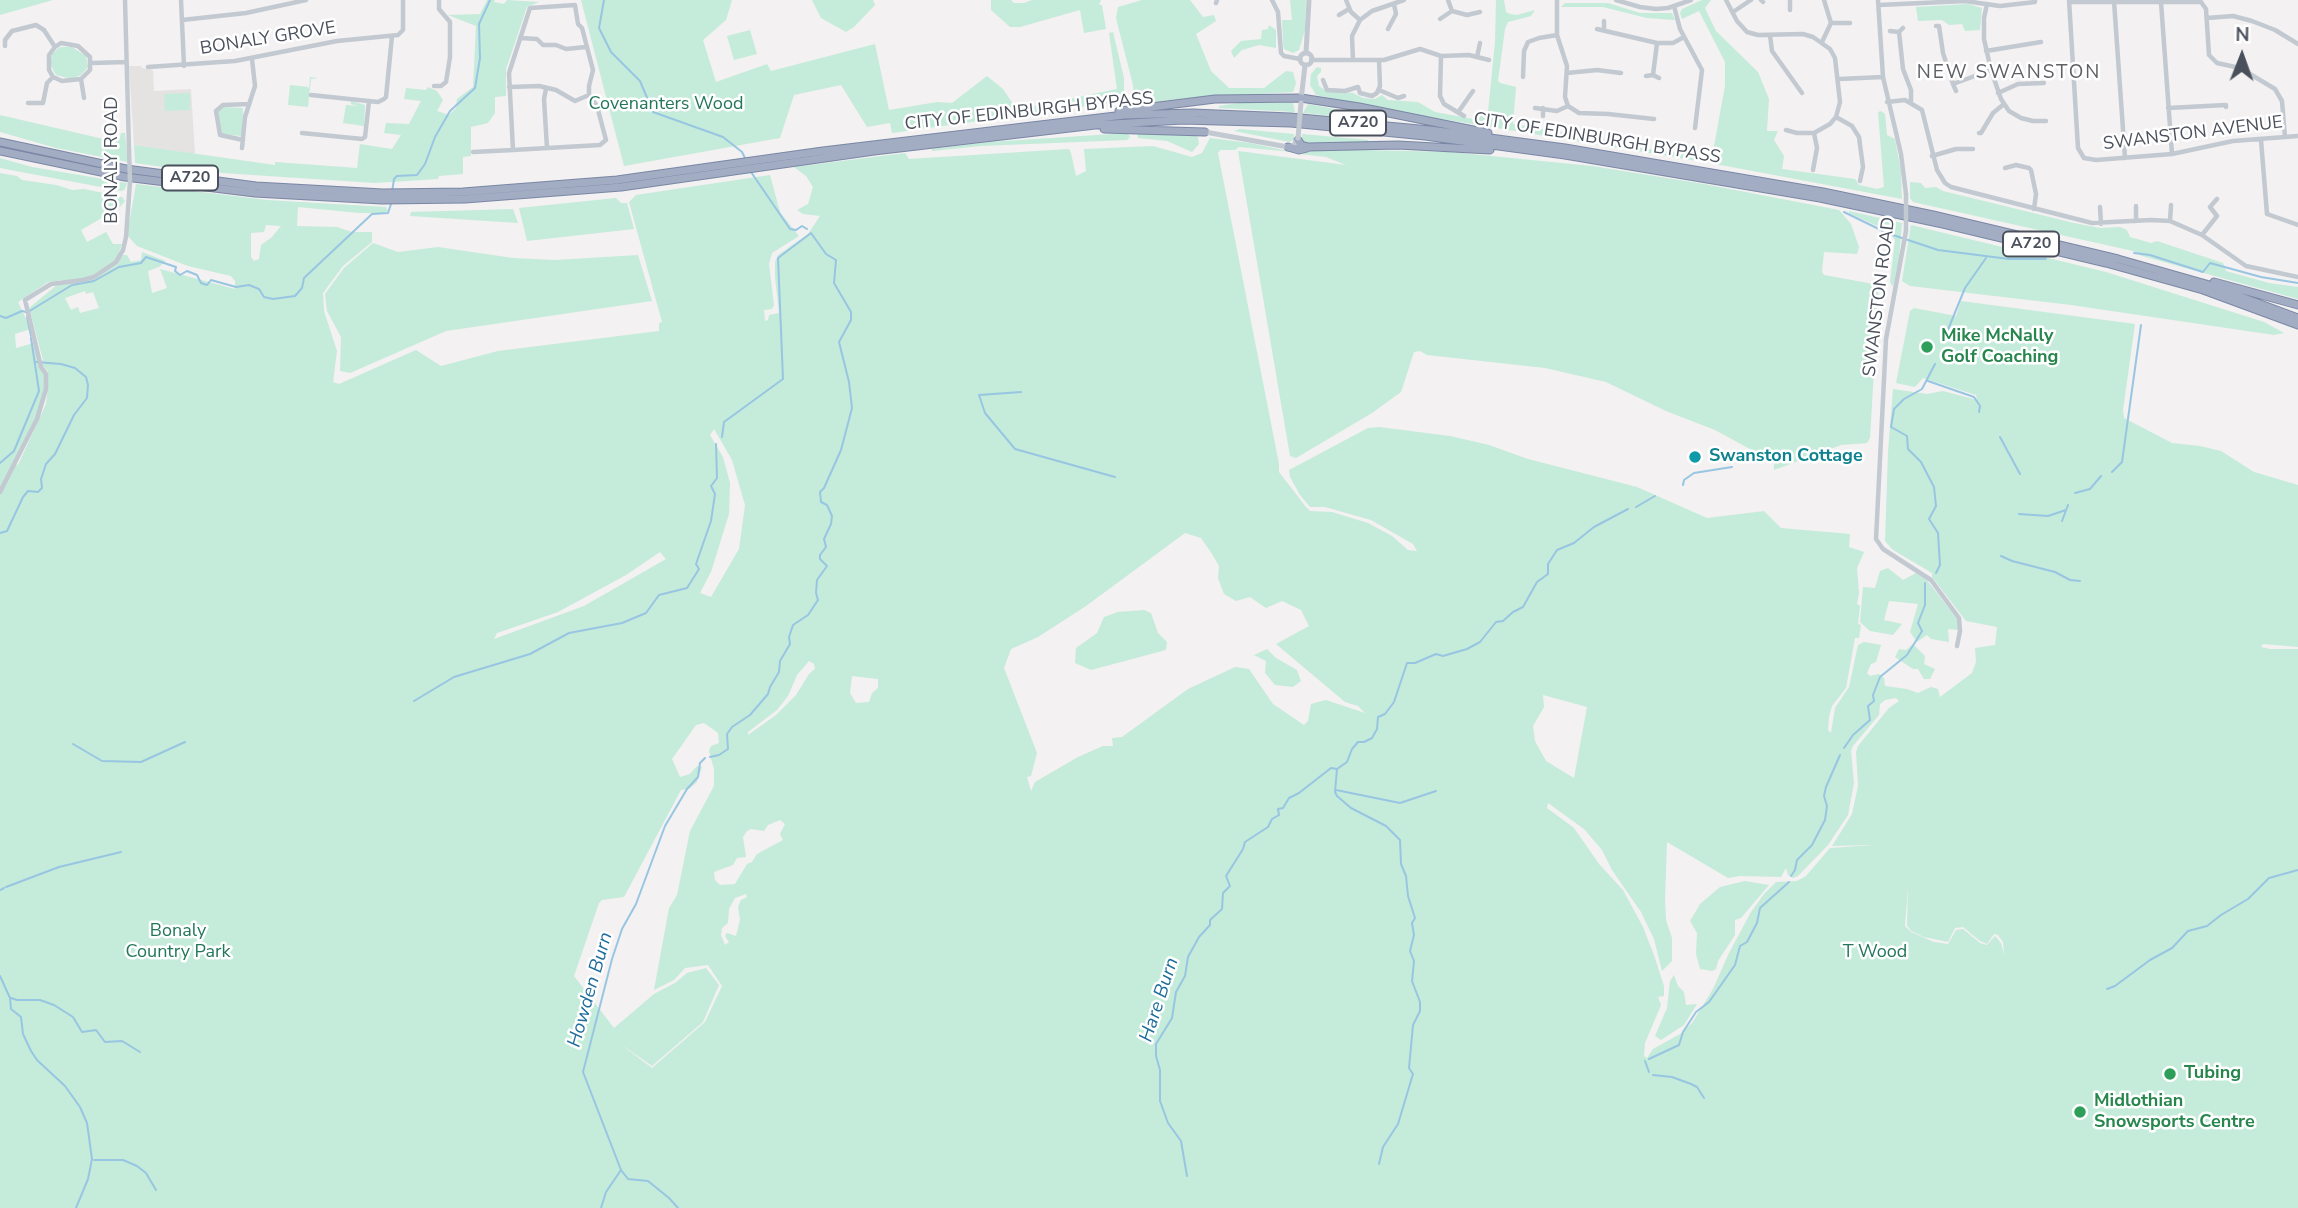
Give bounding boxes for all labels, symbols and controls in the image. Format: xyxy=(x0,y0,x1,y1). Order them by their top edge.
street label: BONALY GROVE xyxy=(199,18,337,60)
north arrow xyxy=(2207,21,2277,91)
text: N xyxy=(2235,22,2250,48)
district label: NEW SWANSTON xyxy=(1918,62,2100,84)
street label: CITY OF EDINBURGH BYPASS xyxy=(904,88,1154,136)
park label: Covenanters Wood xyxy=(589,94,743,116)
street label: BONALY ROAD xyxy=(102,96,124,224)
street label: CITY OF EDINBURGH BYPASS xyxy=(1472,109,1722,169)
road number: A720 xyxy=(1330,111,1386,136)
street label: SWANSTON AVENUE xyxy=(2102,112,2284,156)
road number: A720 xyxy=(162,166,218,190)
street label: SWANSTON ROAD xyxy=(1859,216,1901,378)
road number: A720 xyxy=(2003,232,2059,256)
place label: Mike McNally Golf Coaching xyxy=(1941,326,2058,368)
marker: Mike McNally Golf Coaching xyxy=(1919,339,1935,355)
place label: Swanston Cottage xyxy=(1709,446,1863,468)
marker: Swanston Cottage xyxy=(1687,449,1703,465)
park label: Bonaly Country Park xyxy=(126,921,230,964)
water label: Howden Burn xyxy=(564,930,618,1050)
park label: T Wood xyxy=(1843,942,1907,964)
water label: Hare Burn xyxy=(1136,955,1184,1045)
place label: Tubing xyxy=(2184,1063,2241,1085)
marker: Tubing xyxy=(2162,1066,2178,1082)
place label: Midlothian Snowsports Centre xyxy=(2094,1091,2255,1134)
marker: Midlothian Snowsports Centre xyxy=(2072,1104,2088,1120)

